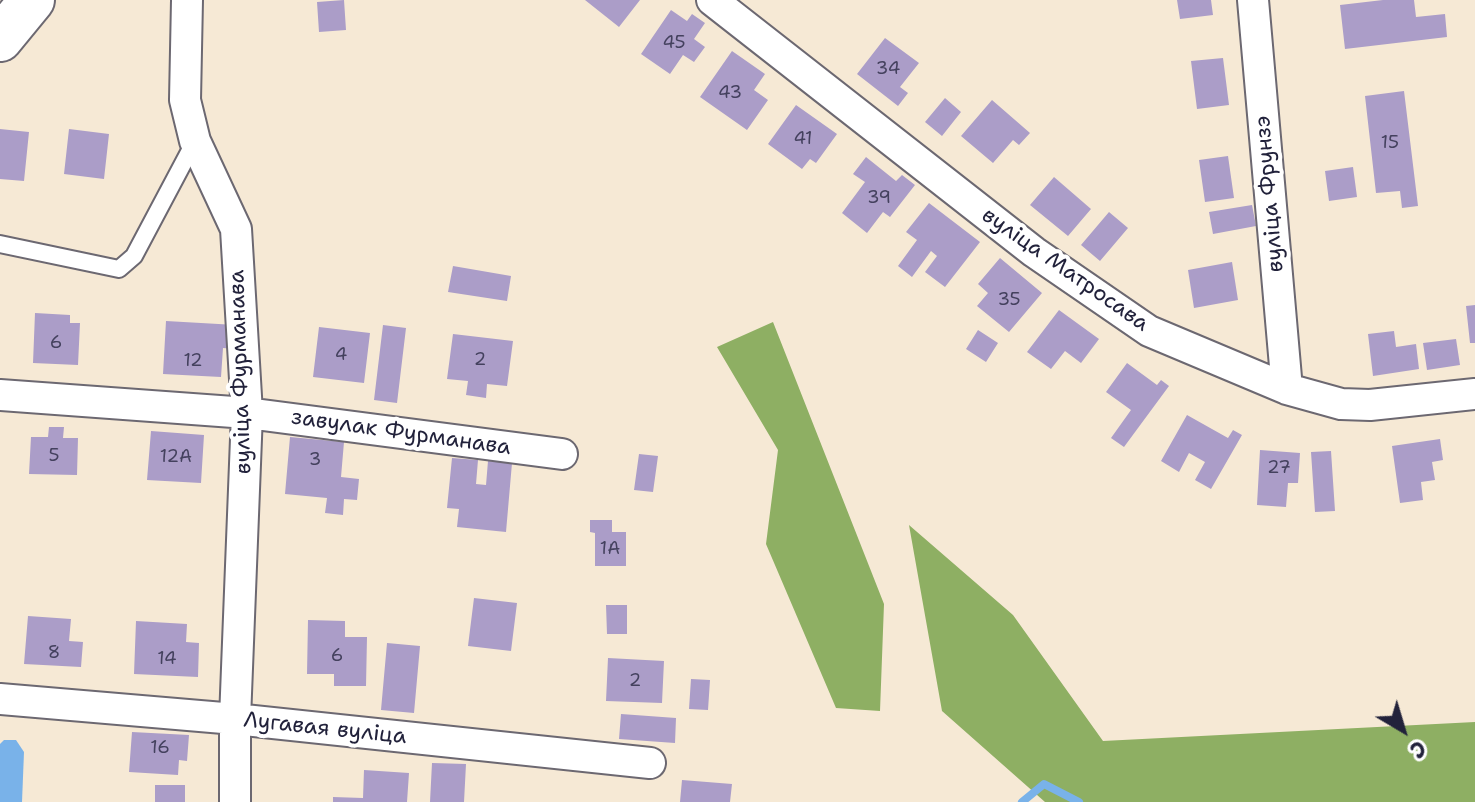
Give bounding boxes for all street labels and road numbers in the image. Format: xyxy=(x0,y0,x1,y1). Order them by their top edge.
street label: вуліца Фрунзэ xyxy=(1250,115,1290,273)
street label: вуліца Матросава xyxy=(976,202,1154,338)
street label: вуліца Фурманава xyxy=(224,269,258,475)
street label: завулак Фурманава xyxy=(289,405,513,461)
street label: Лугавая вуліца xyxy=(242,707,408,751)

